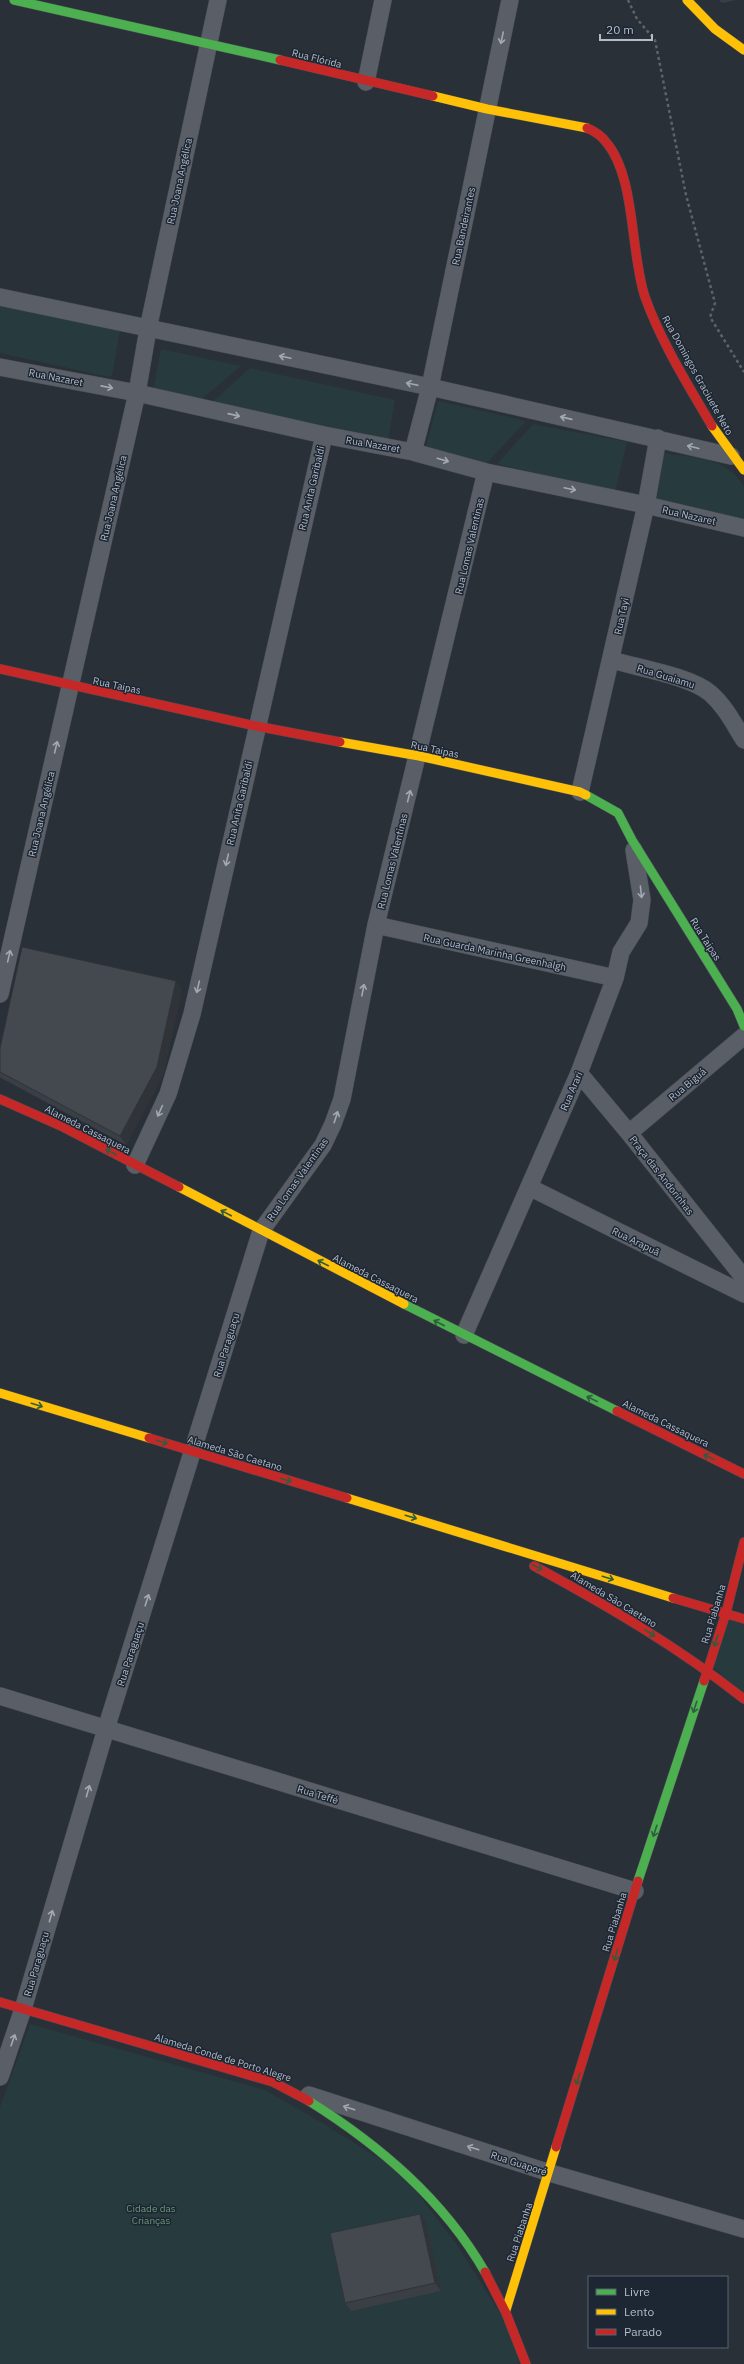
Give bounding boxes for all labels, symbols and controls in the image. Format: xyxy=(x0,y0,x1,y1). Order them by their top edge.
scale bar xyxy=(600,16,652,42)
text: 20 m xyxy=(606,22,634,37)
one-way arrow xyxy=(497,31,505,44)
street label: Rua Flórida xyxy=(291,46,344,71)
street label: Rua Joana Angélica xyxy=(164,136,195,225)
street label: Rua Bandeirantes xyxy=(449,186,478,266)
street label: Rua Domingos Graciuete Neto xyxy=(659,313,736,438)
one-way arrow xyxy=(279,353,292,361)
street label: Rua Nazaret xyxy=(28,366,85,389)
one-way arrow xyxy=(406,379,419,387)
one-way arrow xyxy=(100,384,113,392)
one-way arrow xyxy=(227,412,240,419)
one-way arrow xyxy=(560,413,573,421)
street label: Rua Nazaret xyxy=(345,433,401,456)
one-way arrow xyxy=(687,443,700,450)
street label: Rua Anita Garibaldi xyxy=(295,445,328,532)
street label: Rua Joana Angélica xyxy=(97,453,130,542)
one-way arrow xyxy=(436,457,449,464)
one-way arrow xyxy=(563,486,576,494)
street label: Rua Lomas Valentinas xyxy=(452,497,487,596)
street label: Rua Nazaret xyxy=(661,503,718,528)
street label: Rua Tayi xyxy=(611,596,632,636)
street label: Rua Guaiamu xyxy=(635,661,696,691)
street label: Rua Taipas xyxy=(92,674,142,697)
street label: Rua Taipas xyxy=(410,738,460,761)
one-way arrow xyxy=(53,741,61,754)
street label: Rua Anita Garibaldi xyxy=(223,760,256,847)
street label: Rua Joana Angélica xyxy=(25,769,58,858)
one-way arrow xyxy=(405,790,413,803)
street label: Rua Lomas Valentinas xyxy=(374,812,411,910)
one-way arrow xyxy=(222,853,230,866)
one-way arrow xyxy=(638,885,645,898)
street label: Rua Taipas xyxy=(687,915,724,963)
street label: Rua Guarda Marinha Greenhalgh xyxy=(422,931,567,974)
one-way arrow xyxy=(5,950,13,963)
one-way arrow xyxy=(194,980,202,993)
one-way arrow xyxy=(360,984,368,997)
street label: Rua Biguá xyxy=(666,1064,709,1104)
street label: Rua Arari xyxy=(557,1070,586,1113)
street label: Alameda Cassaquera xyxy=(43,1102,133,1157)
one-way arrow xyxy=(156,1105,163,1117)
one-way arrow xyxy=(332,1112,340,1124)
street label: Praça das Andorinhas xyxy=(627,1133,697,1218)
street label: Rua Lomas Valentinas xyxy=(264,1135,331,1223)
one-way arrow xyxy=(105,1148,117,1156)
one-way arrow xyxy=(220,1209,232,1216)
street label: Rua Arapuã xyxy=(610,1224,663,1259)
street label: Alameda Cassaquera xyxy=(331,1251,421,1306)
one-way arrow xyxy=(317,1259,329,1267)
street label: Rua Paraguaçu xyxy=(210,1311,242,1379)
one-way arrow xyxy=(433,1318,445,1326)
one-way arrow xyxy=(587,1395,599,1402)
street label: Alameda Cassaquera xyxy=(620,1397,712,1450)
one-way arrow xyxy=(31,1402,44,1409)
street label: Alameda São Caetano xyxy=(186,1433,284,1474)
one-way arrow xyxy=(155,1439,168,1446)
one-way arrow xyxy=(703,1453,715,1460)
one-way arrow xyxy=(280,1477,293,1484)
one-way arrow xyxy=(404,1514,417,1521)
one-way arrow xyxy=(531,1564,543,1571)
street label: Alameda São Caetano xyxy=(568,1568,660,1631)
one-way arrow xyxy=(602,1575,615,1582)
street label: Rua Piabanha xyxy=(698,1582,729,1645)
one-way arrow xyxy=(144,1594,151,1607)
street label: Rua Paraguaçu xyxy=(114,1620,147,1688)
one-way arrow xyxy=(644,1629,656,1637)
one-way arrow xyxy=(712,1634,719,1647)
one-way arrow xyxy=(691,1700,698,1713)
street label: Rua Teffé xyxy=(296,1782,340,1807)
one-way arrow xyxy=(85,1785,92,1798)
one-way arrow xyxy=(651,1824,658,1837)
street label: Rua Piabanha xyxy=(599,1890,630,1953)
one-way arrow xyxy=(48,1909,55,1922)
street label: Rua Paraguaçu xyxy=(21,1930,52,1998)
one-way arrow xyxy=(612,1948,619,1961)
street label: Alameda Conde de Porto Alegre xyxy=(153,2030,293,2085)
one-way arrow xyxy=(9,2034,17,2046)
one-way arrow xyxy=(574,2072,581,2085)
one-way arrow xyxy=(343,2104,356,2111)
one-way arrow xyxy=(466,2144,479,2151)
street label: Rua Guaporé xyxy=(489,2148,549,2179)
street label: Rua Piabanha xyxy=(504,2200,535,2263)
park label: Cidade das Crianças xyxy=(126,2202,176,2227)
legend xyxy=(588,2276,728,2348)
text: Livre xyxy=(624,2284,650,2299)
text: Lento xyxy=(624,2304,654,2319)
text: Parado xyxy=(624,2324,662,2339)

